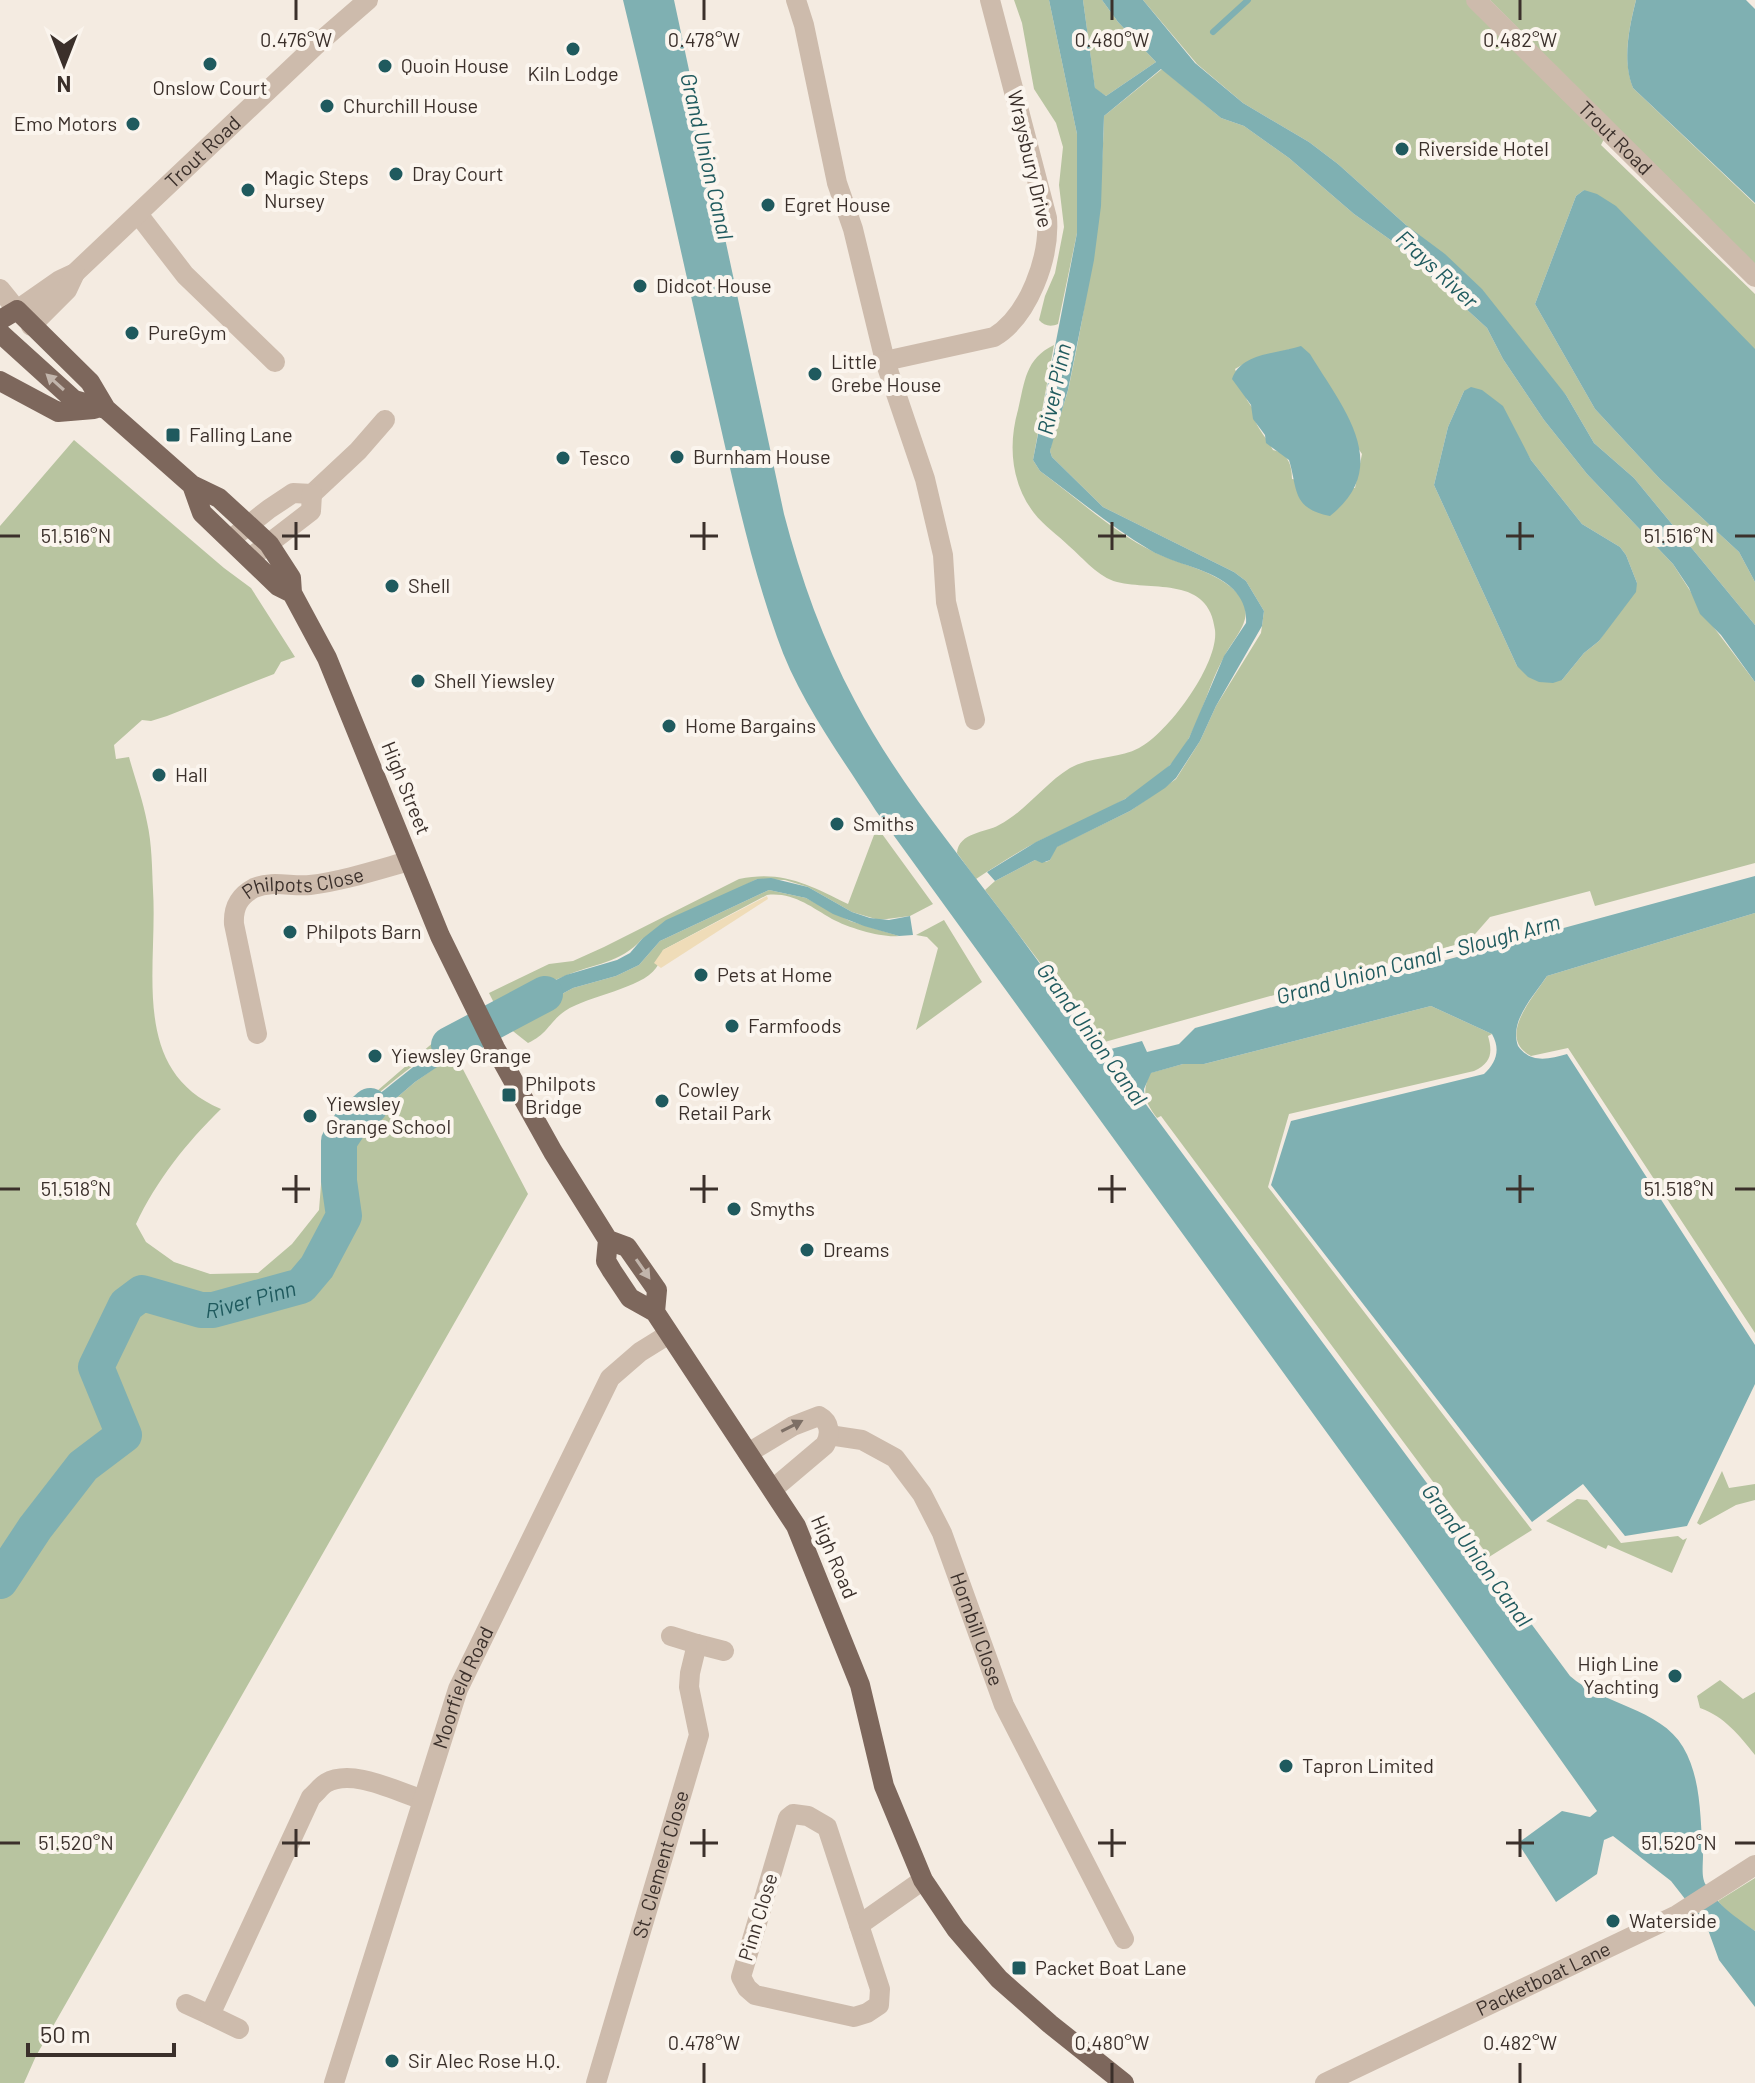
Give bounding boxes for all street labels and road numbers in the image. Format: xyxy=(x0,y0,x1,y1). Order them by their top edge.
street label: Wraysbury Drive xyxy=(1004,88,1058,230)
street label: Trout Road xyxy=(1574,96,1658,179)
street label: Trout Road xyxy=(160,110,245,193)
street label: High Street xyxy=(377,738,436,838)
street label: Philpots Close xyxy=(237,861,366,903)
street label: High Road xyxy=(807,1511,863,1602)
street label: Hornbill Close xyxy=(946,1569,1009,1689)
street label: Moorfield Road xyxy=(427,1622,498,1752)
street label: St. Clement Close xyxy=(627,1787,693,1941)
street label: Pinn Close xyxy=(732,1870,782,1963)
street label: Packetboat Lane xyxy=(1472,1936,1614,2020)

